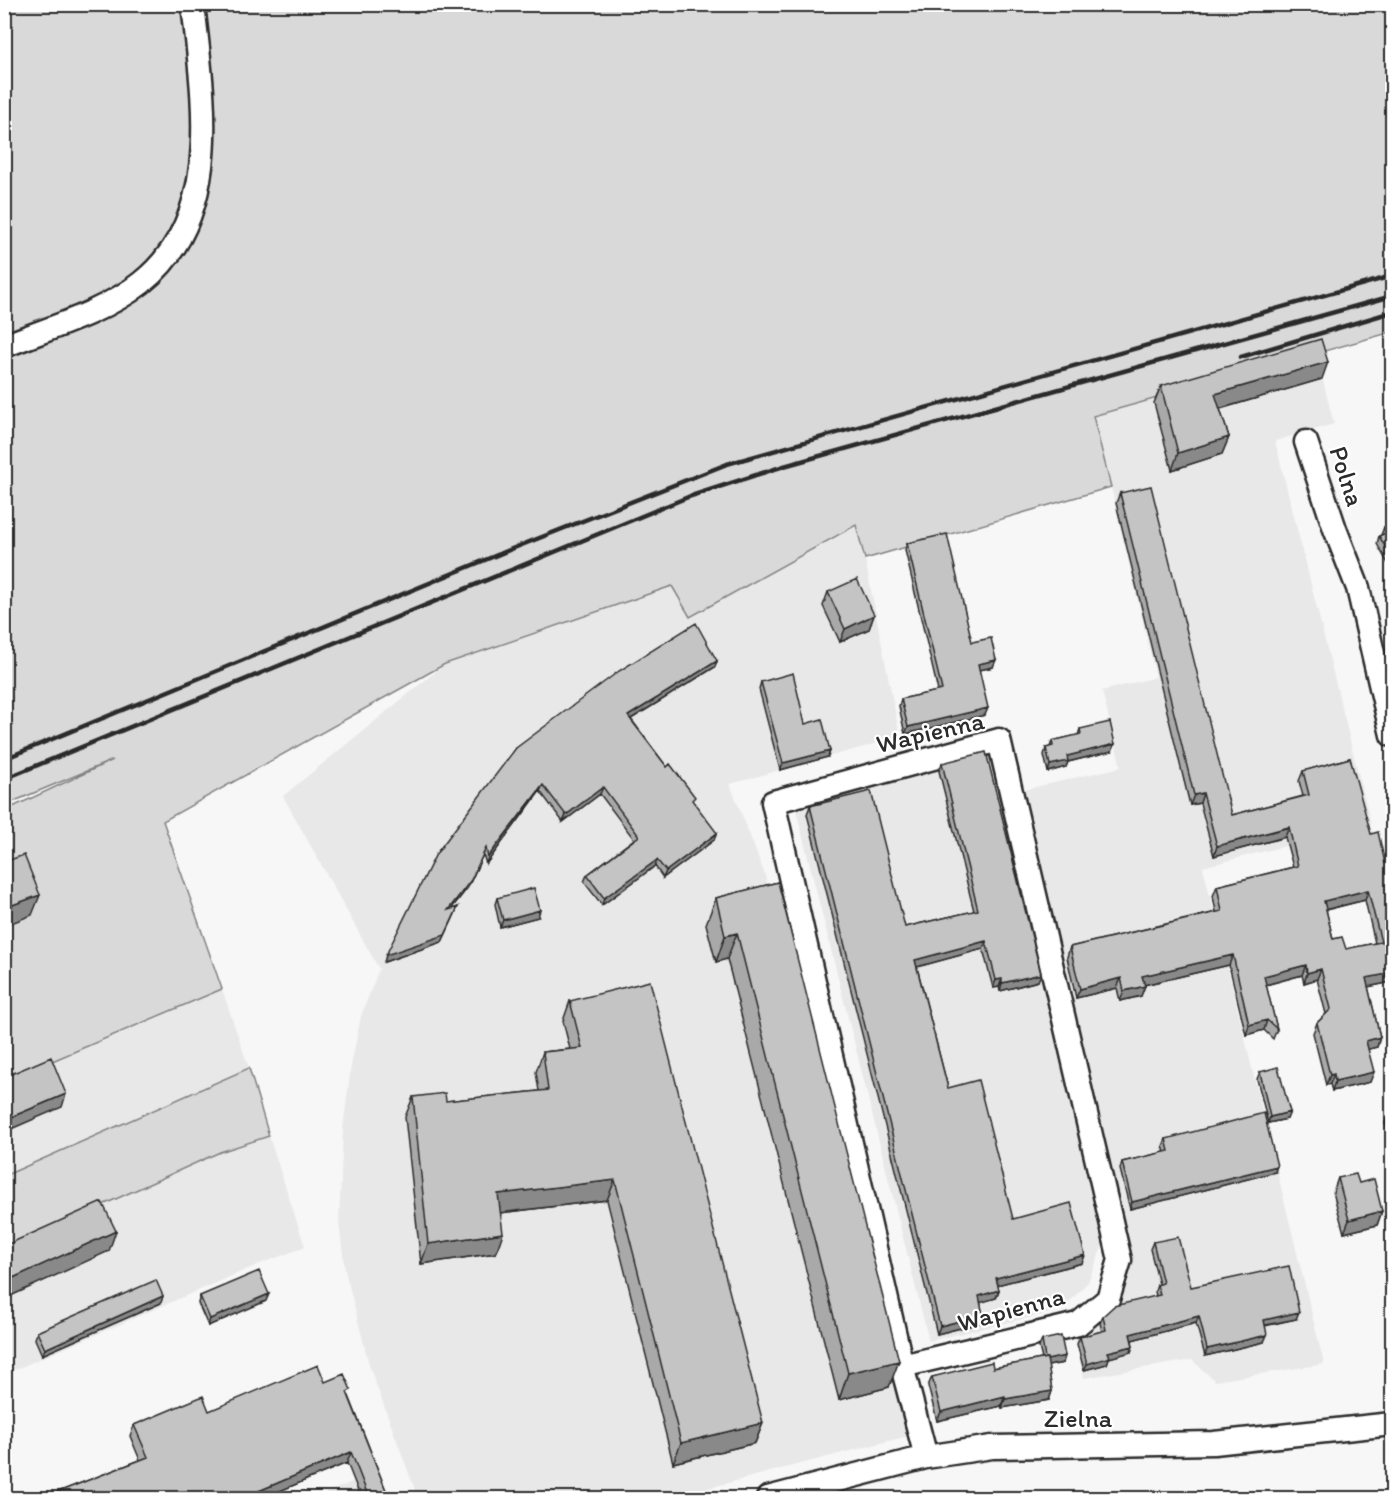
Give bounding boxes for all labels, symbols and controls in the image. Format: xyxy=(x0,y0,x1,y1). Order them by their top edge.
street label: Polna xyxy=(1322,442,1372,510)
street label: Wapienna xyxy=(873,704,988,760)
street label: Wapienna xyxy=(954,1279,1069,1339)
street label: Zielna xyxy=(1044,1402,1113,1434)

